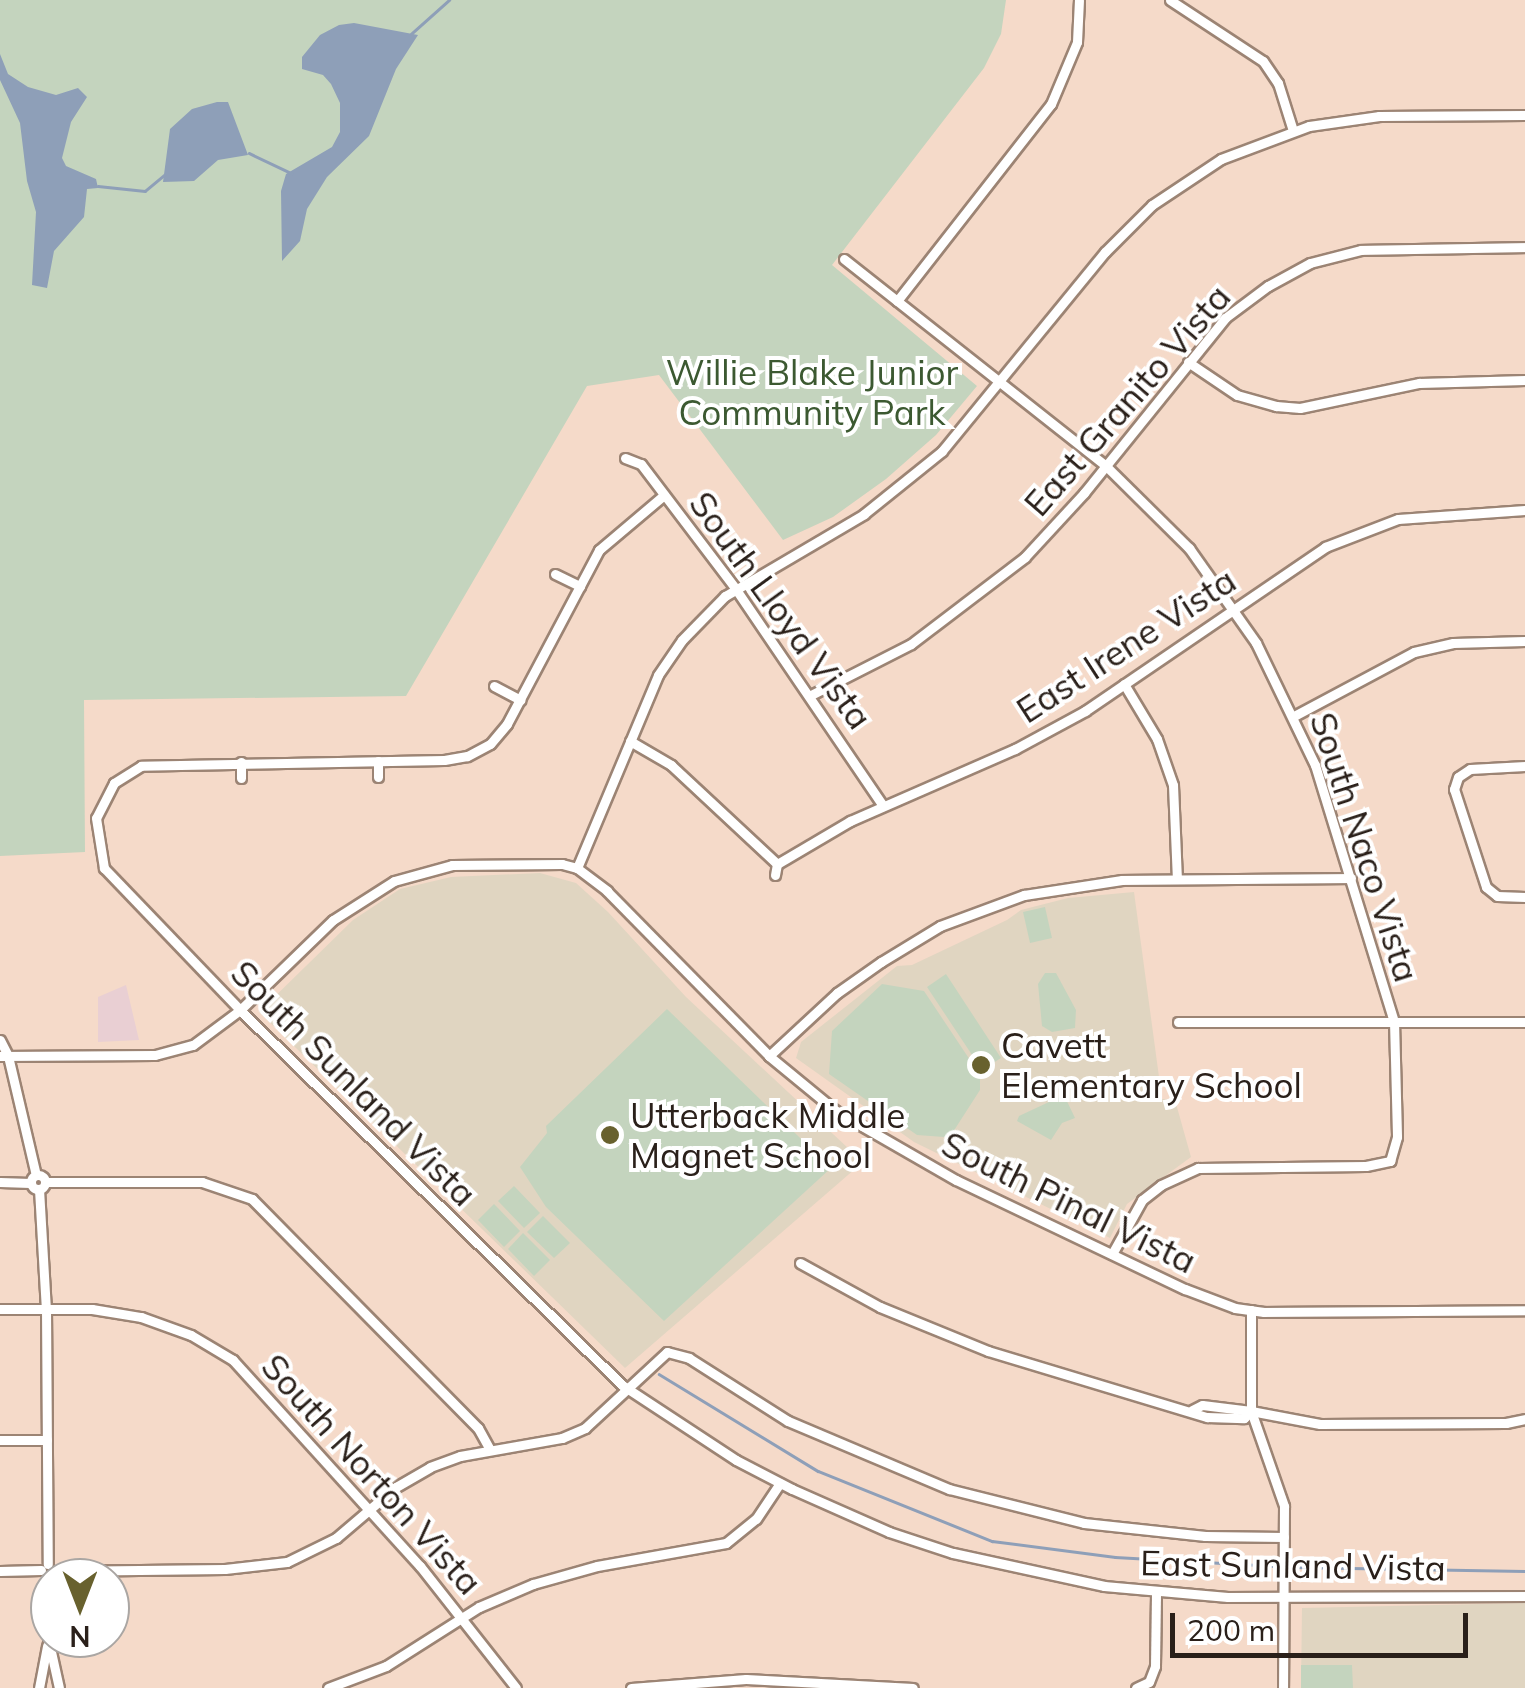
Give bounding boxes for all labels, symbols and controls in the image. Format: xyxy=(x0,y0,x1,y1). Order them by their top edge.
street label: East Granito Vista xyxy=(1015,276,1239,524)
park label: Willie Blake Junior Community Park xyxy=(666,351,958,433)
street label: South Lloyd Vista xyxy=(681,483,881,737)
street label: East Irene Vista xyxy=(1009,559,1243,731)
street label: South Naco Vista xyxy=(1302,707,1428,987)
street label: South Sunland Vista xyxy=(223,952,485,1214)
place label: Cavett Elementary School xyxy=(1001,1024,1302,1106)
marker: Cavett Elementary School xyxy=(970,1054,992,1076)
place label: Utterback Middle Magnet School xyxy=(630,1094,905,1176)
street label: South Pinal Vista xyxy=(935,1122,1203,1282)
marker: Utterback Middle Magnet School xyxy=(599,1124,621,1146)
street label: South Norton Vista xyxy=(253,1345,491,1603)
street label: East Sunland Vista xyxy=(1140,1541,1446,1589)
north arrow xyxy=(30,1558,130,1658)
scale bar xyxy=(1175,1593,1472,1655)
text: 200 m xyxy=(1187,1611,1275,1649)
text: N xyxy=(69,1619,91,1654)

